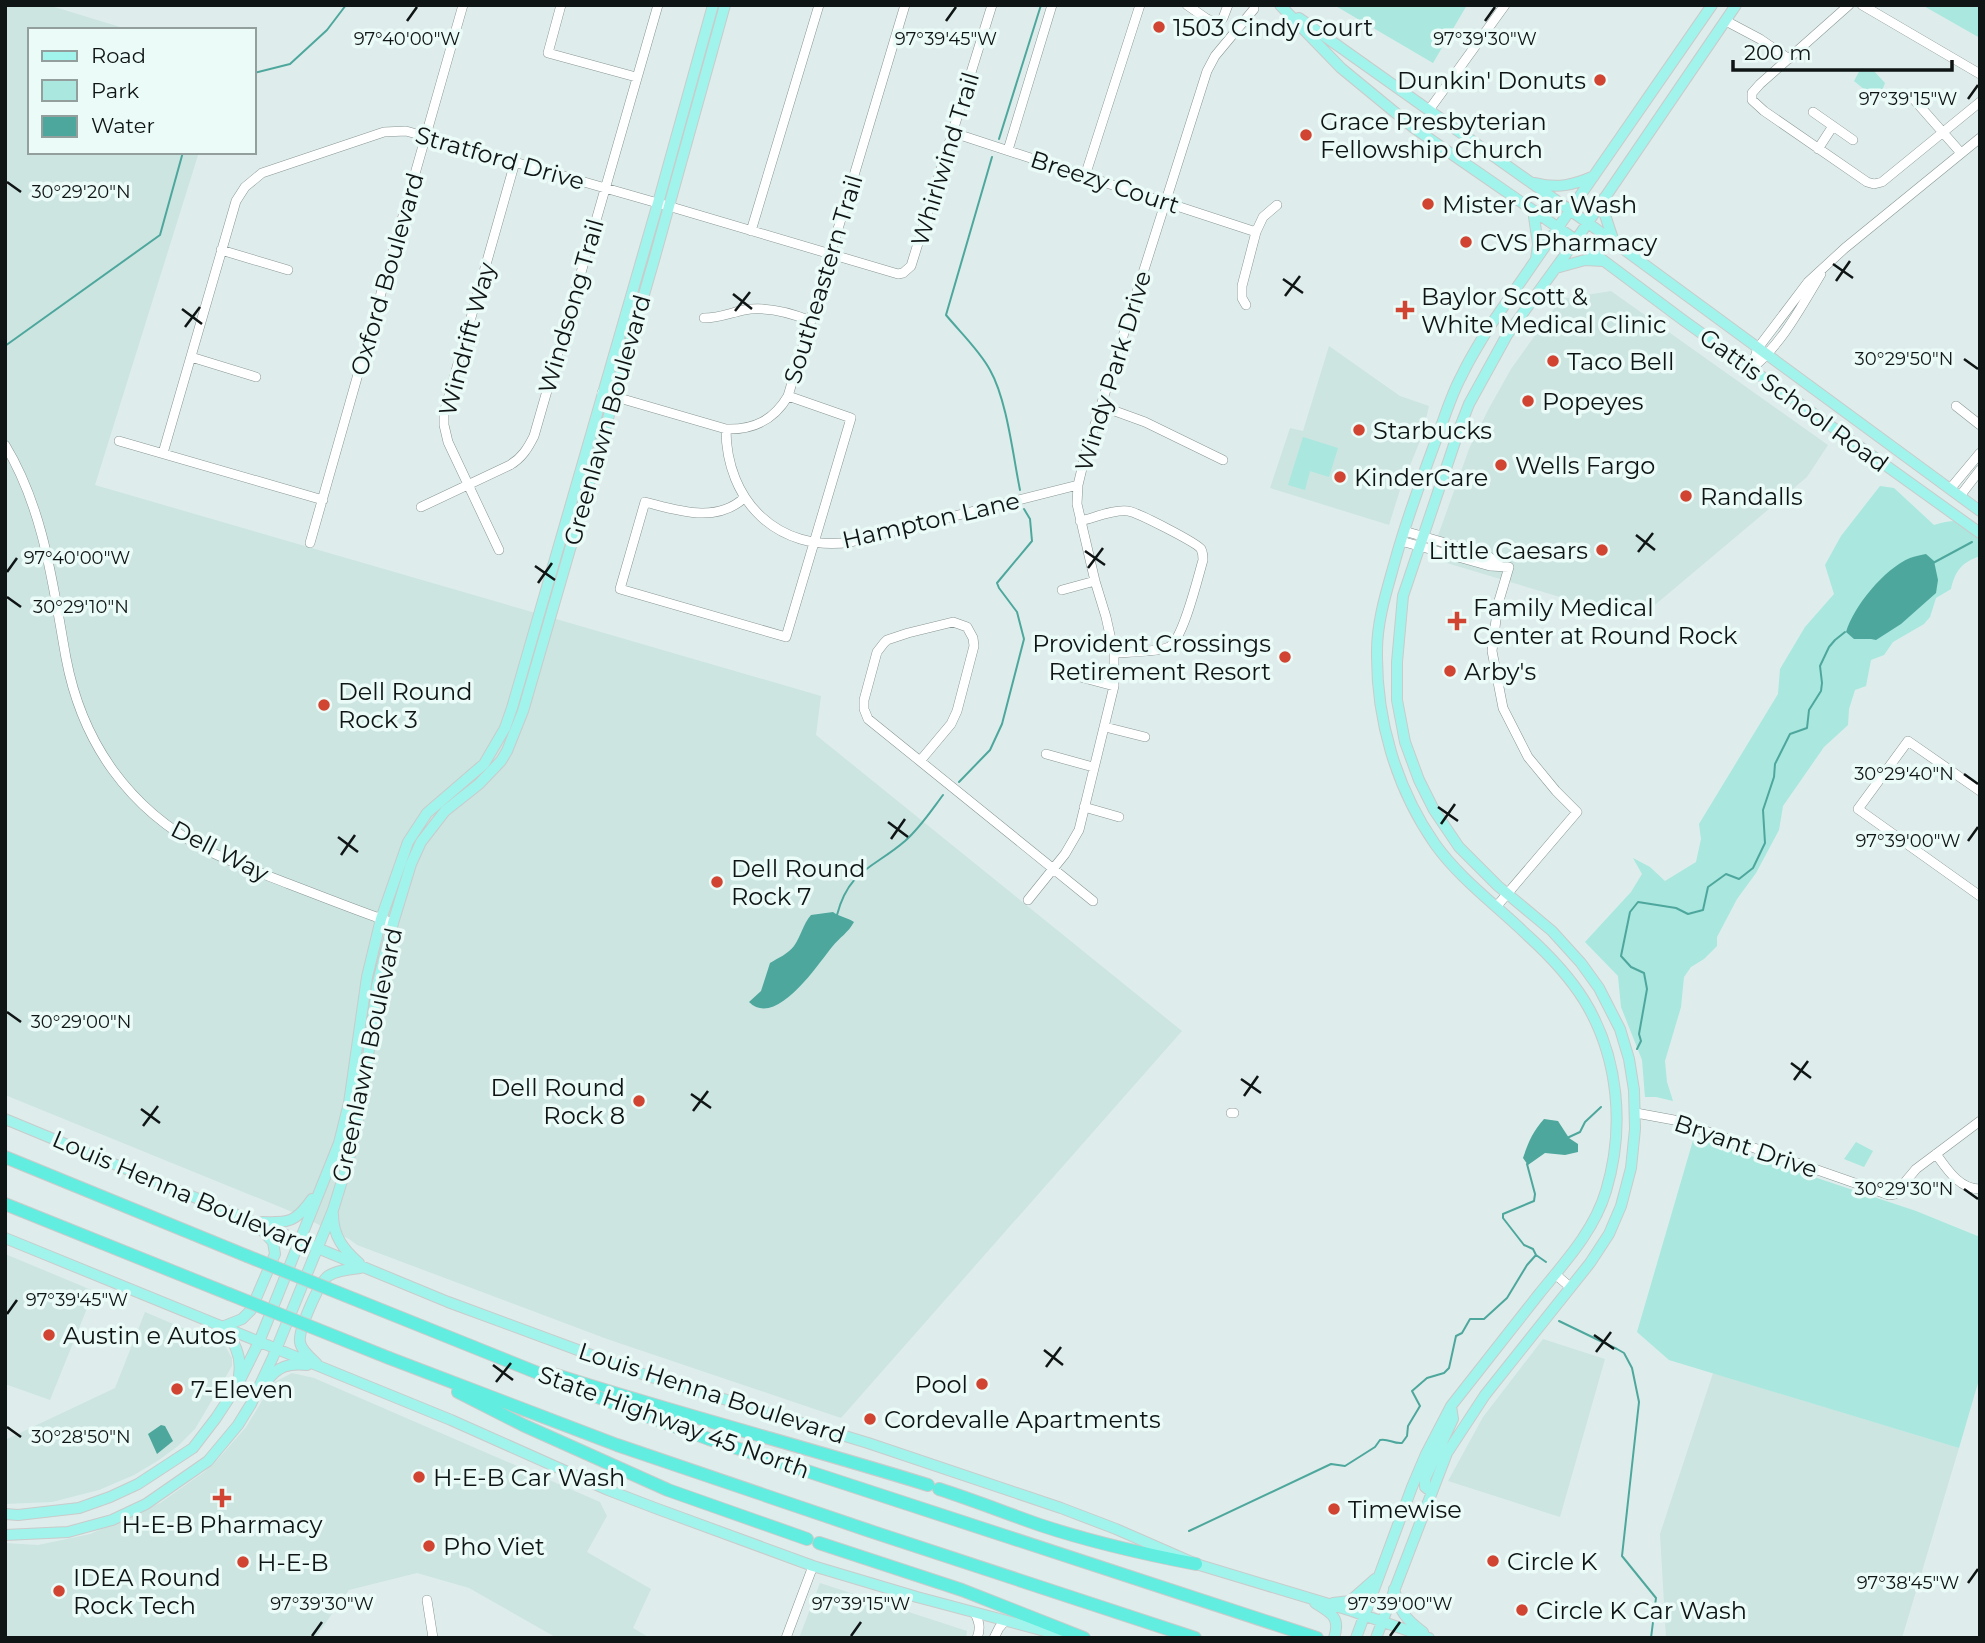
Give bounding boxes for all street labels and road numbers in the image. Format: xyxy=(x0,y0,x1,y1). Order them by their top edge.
street label: Whirlwind Trail xyxy=(905,69,985,249)
street label: Stratford Drive xyxy=(412,120,588,196)
street label: Breezy Court xyxy=(1027,144,1183,220)
street label: Oxford Boulevard xyxy=(344,169,430,379)
street label: Southeastern Trail xyxy=(777,171,869,387)
street label: Windsong Trail xyxy=(532,215,610,397)
street label: Windrift Way xyxy=(433,259,501,419)
street label: Windy Park Drive xyxy=(1069,267,1157,475)
street label: Greenlawn Boulevard xyxy=(557,291,657,549)
street label: Gattis School Road xyxy=(1694,322,1894,478)
street label: Hampton Lane xyxy=(839,485,1023,555)
street label: Dell Way xyxy=(166,814,274,888)
street label: Greenlawn Boulevard xyxy=(326,925,408,1185)
street label: Bryant Drive xyxy=(1671,1108,1821,1184)
street label: Louis Henna Boulevard xyxy=(48,1124,316,1260)
street label: Louis Henna Boulevard xyxy=(575,1336,849,1450)
street label: State Highway 45 North xyxy=(534,1359,814,1485)

